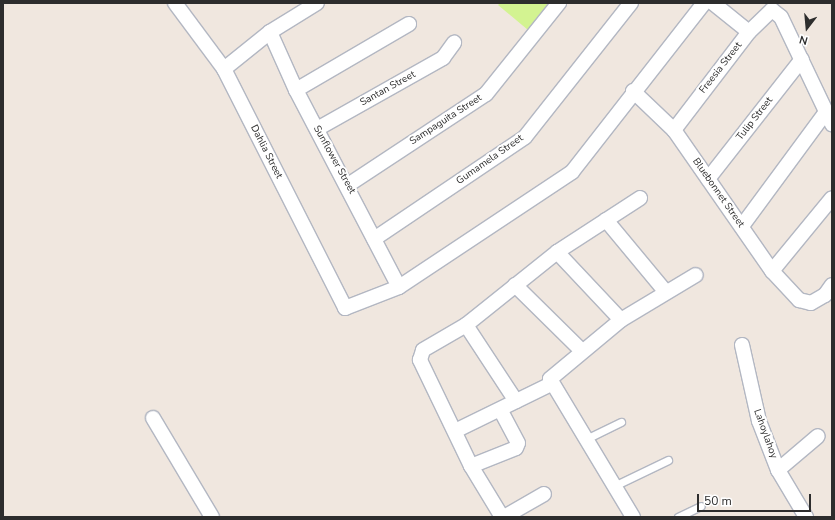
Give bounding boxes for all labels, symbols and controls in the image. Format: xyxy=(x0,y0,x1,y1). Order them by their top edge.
north arrow xyxy=(787,8,827,48)
text: N xyxy=(798,32,810,48)
street label: Freesia Street xyxy=(697,40,745,96)
street label: Santan Street xyxy=(358,69,418,109)
street label: Sampaguita Street xyxy=(408,92,484,148)
street label: Tulip Street xyxy=(734,95,776,143)
street label: Dahlia Street xyxy=(247,123,285,181)
street label: Sunflower Street xyxy=(310,124,358,196)
street label: Gumamela Street xyxy=(454,133,526,187)
street label: Bluebonnet Street xyxy=(690,156,746,230)
street label: Lahoylahoy xyxy=(751,408,779,460)
scale bar xyxy=(699,486,813,512)
text: 50 m xyxy=(704,493,732,509)

